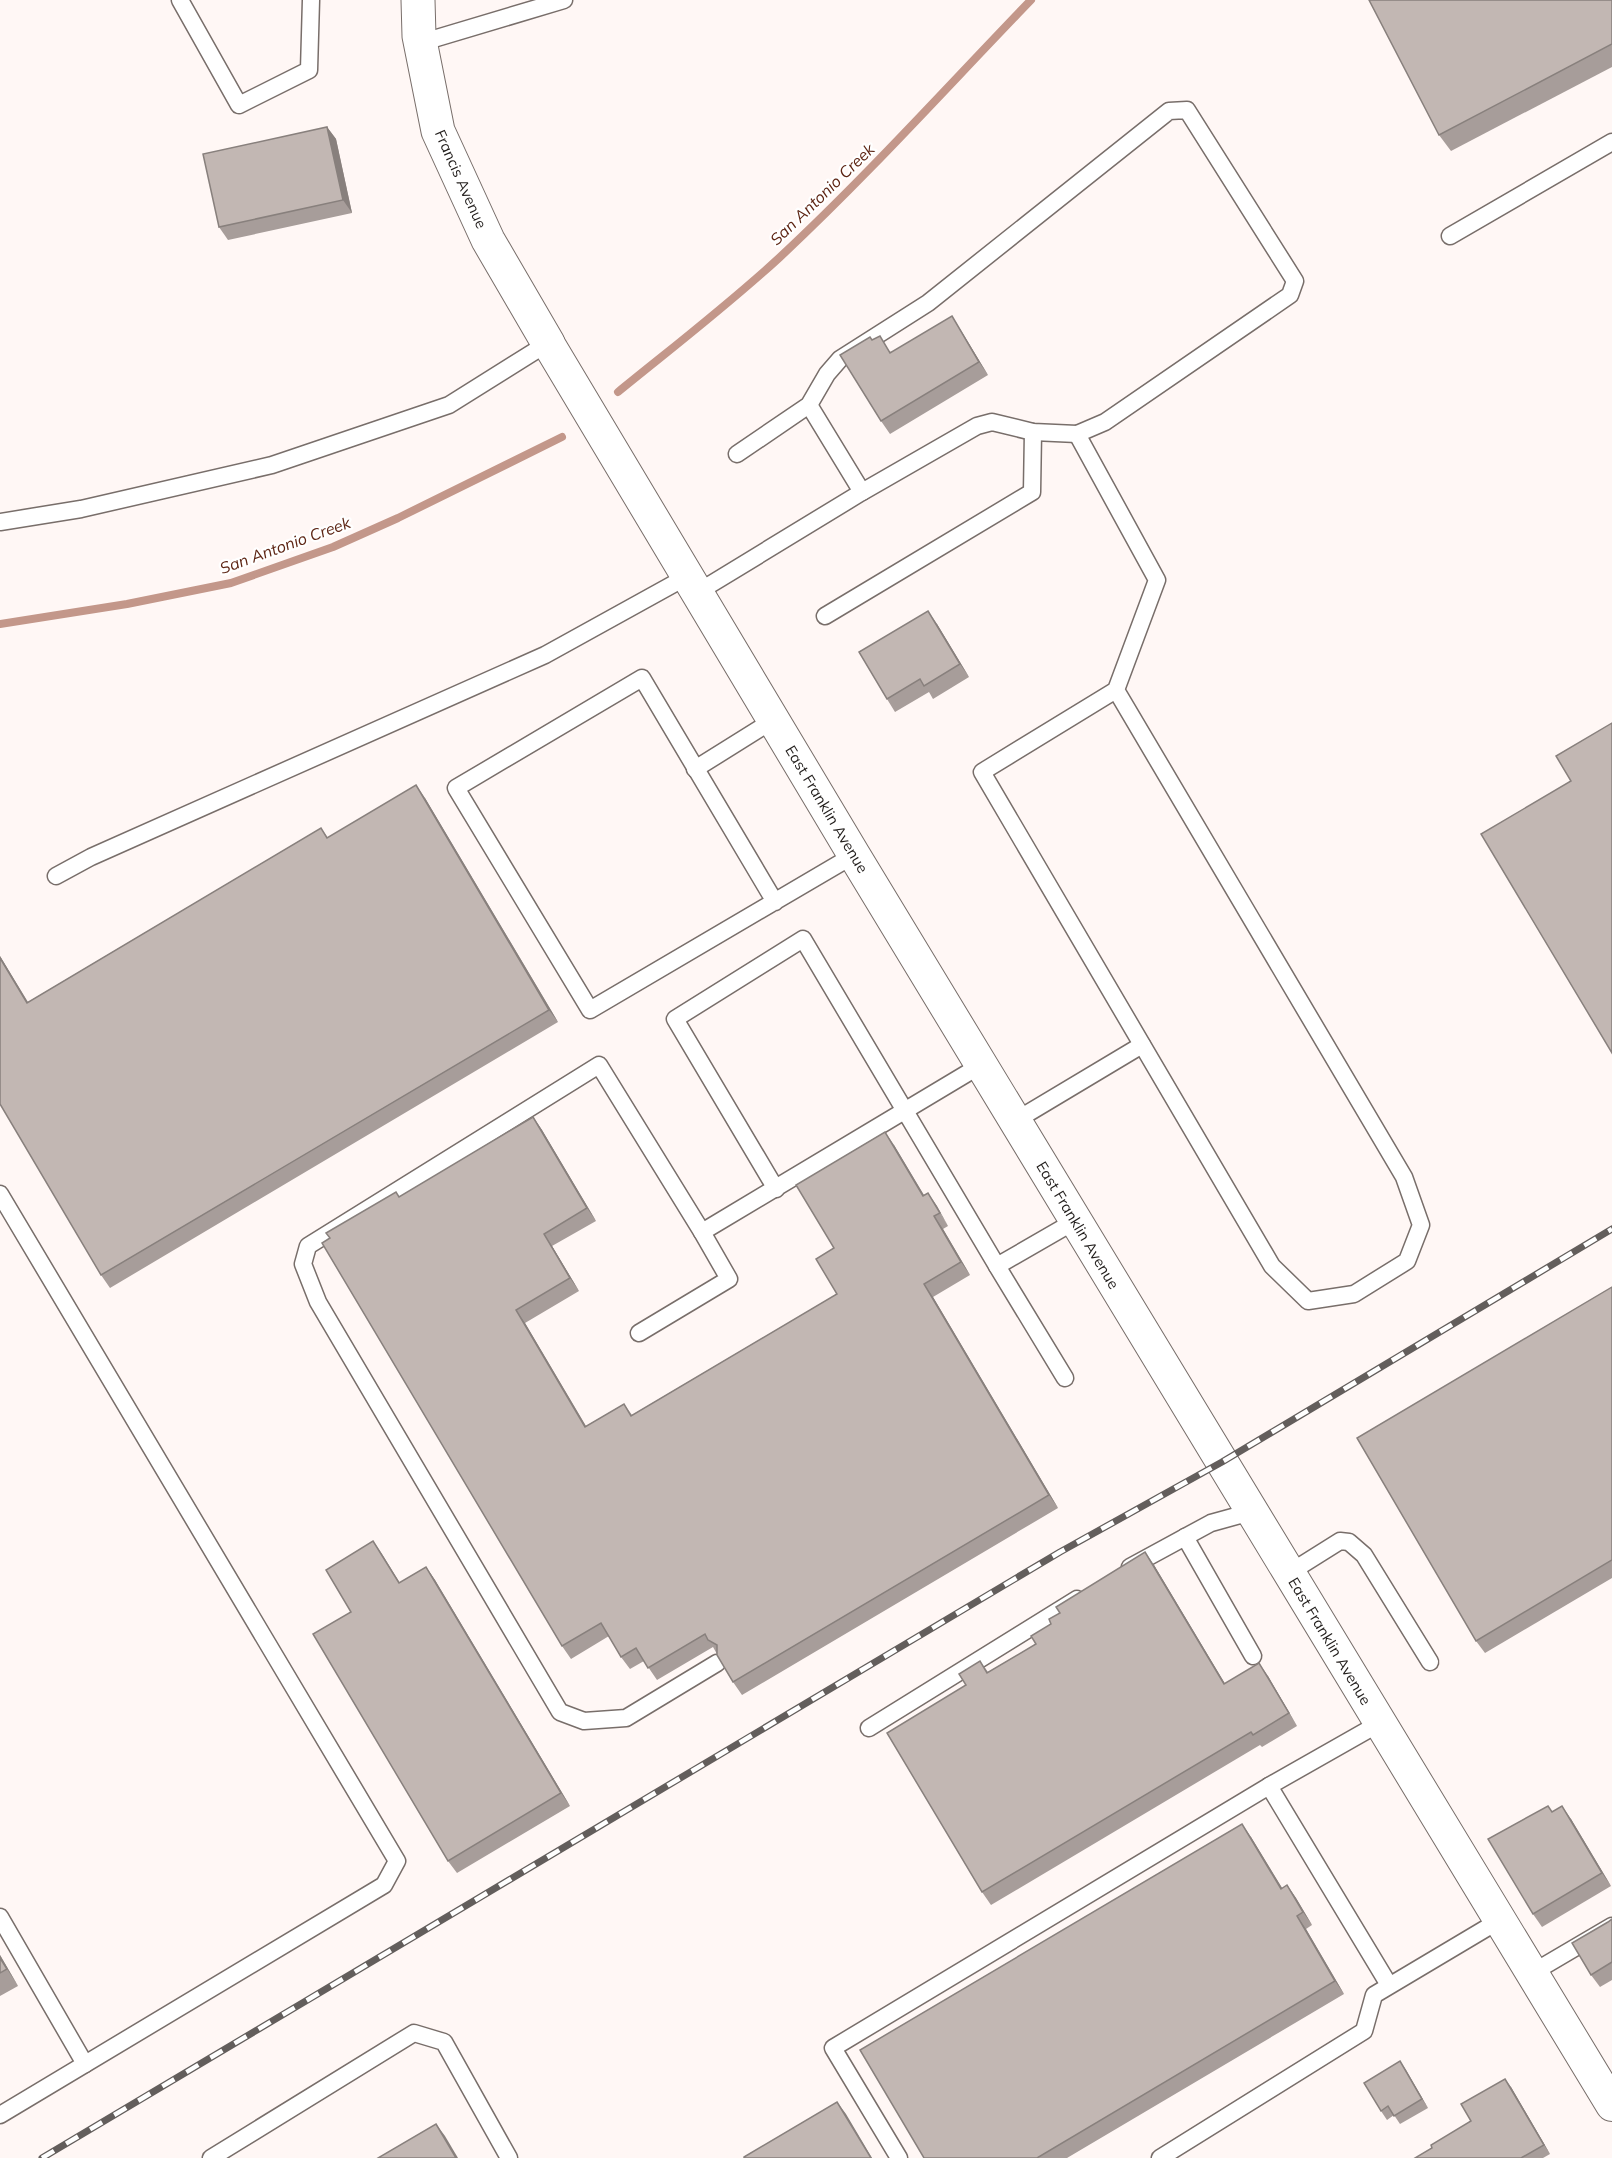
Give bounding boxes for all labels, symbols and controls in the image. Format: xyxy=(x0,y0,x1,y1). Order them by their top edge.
street label: Francis Avenue xyxy=(431,127,491,231)
water label: San Antonio Creek xyxy=(766,138,879,249)
water label: San Antonio Creek xyxy=(217,512,354,578)
street label: East Franklin Avenue xyxy=(781,742,873,876)
street label: East Franklin Avenue xyxy=(1032,1158,1124,1292)
street label: East Franklin Avenue xyxy=(1284,1574,1376,1708)

